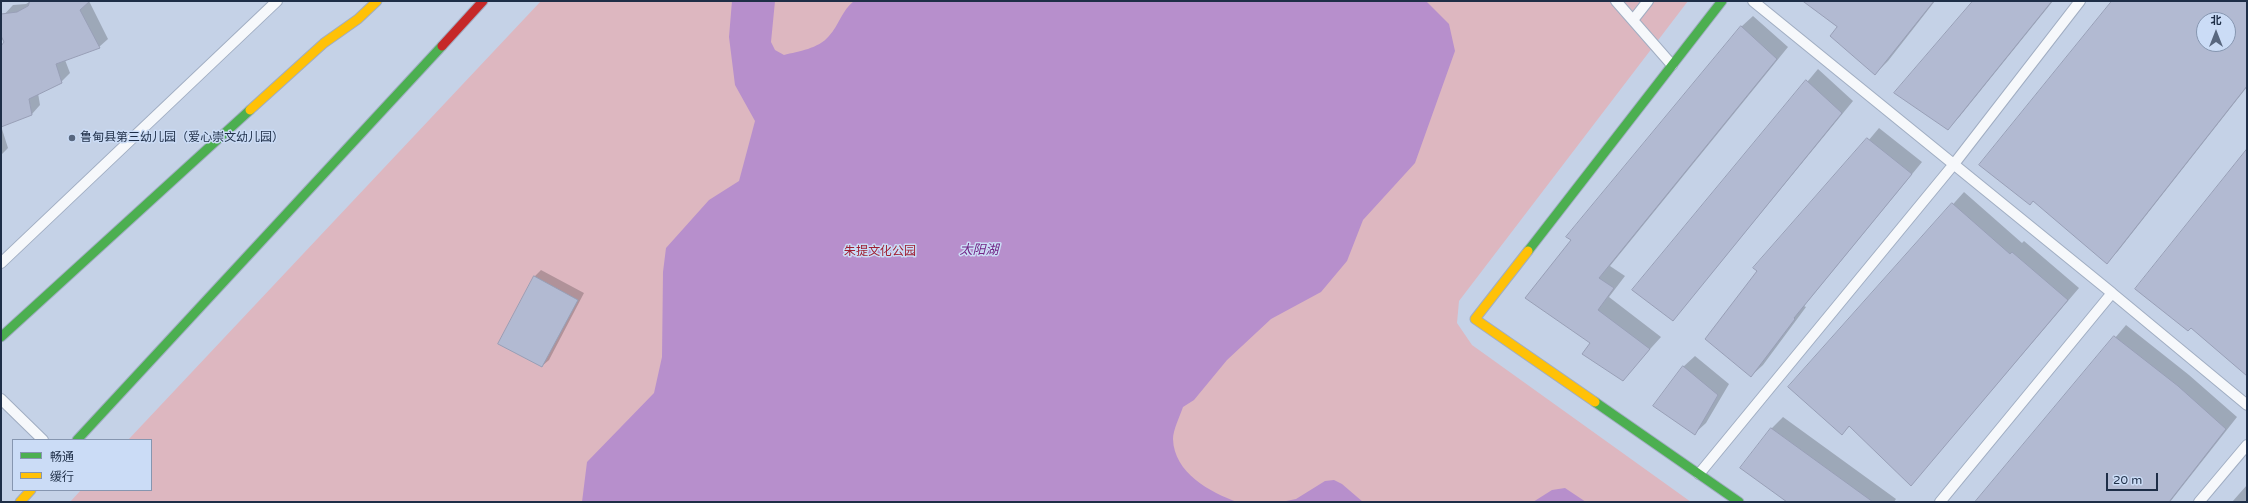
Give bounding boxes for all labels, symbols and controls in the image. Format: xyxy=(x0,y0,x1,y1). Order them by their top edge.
north arrow xyxy=(2196,12,2236,52)
text: 北 xyxy=(2211,14,2222,27)
place label: 鲁甸县第三幼儿园（爱心崇文幼儿园） xyxy=(80,131,284,145)
marker: 鲁甸县第三幼儿园（爱心崇文幼儿园） xyxy=(67,133,77,143)
water label: 太阳湖 xyxy=(960,243,998,259)
park label: 朱提文化公园 xyxy=(844,245,916,259)
legend xyxy=(12,439,152,491)
text: 畅通 xyxy=(50,450,74,464)
scale bar xyxy=(2108,465,2160,491)
text: 缓行 xyxy=(50,470,74,484)
text: 20 m xyxy=(2113,473,2142,487)

